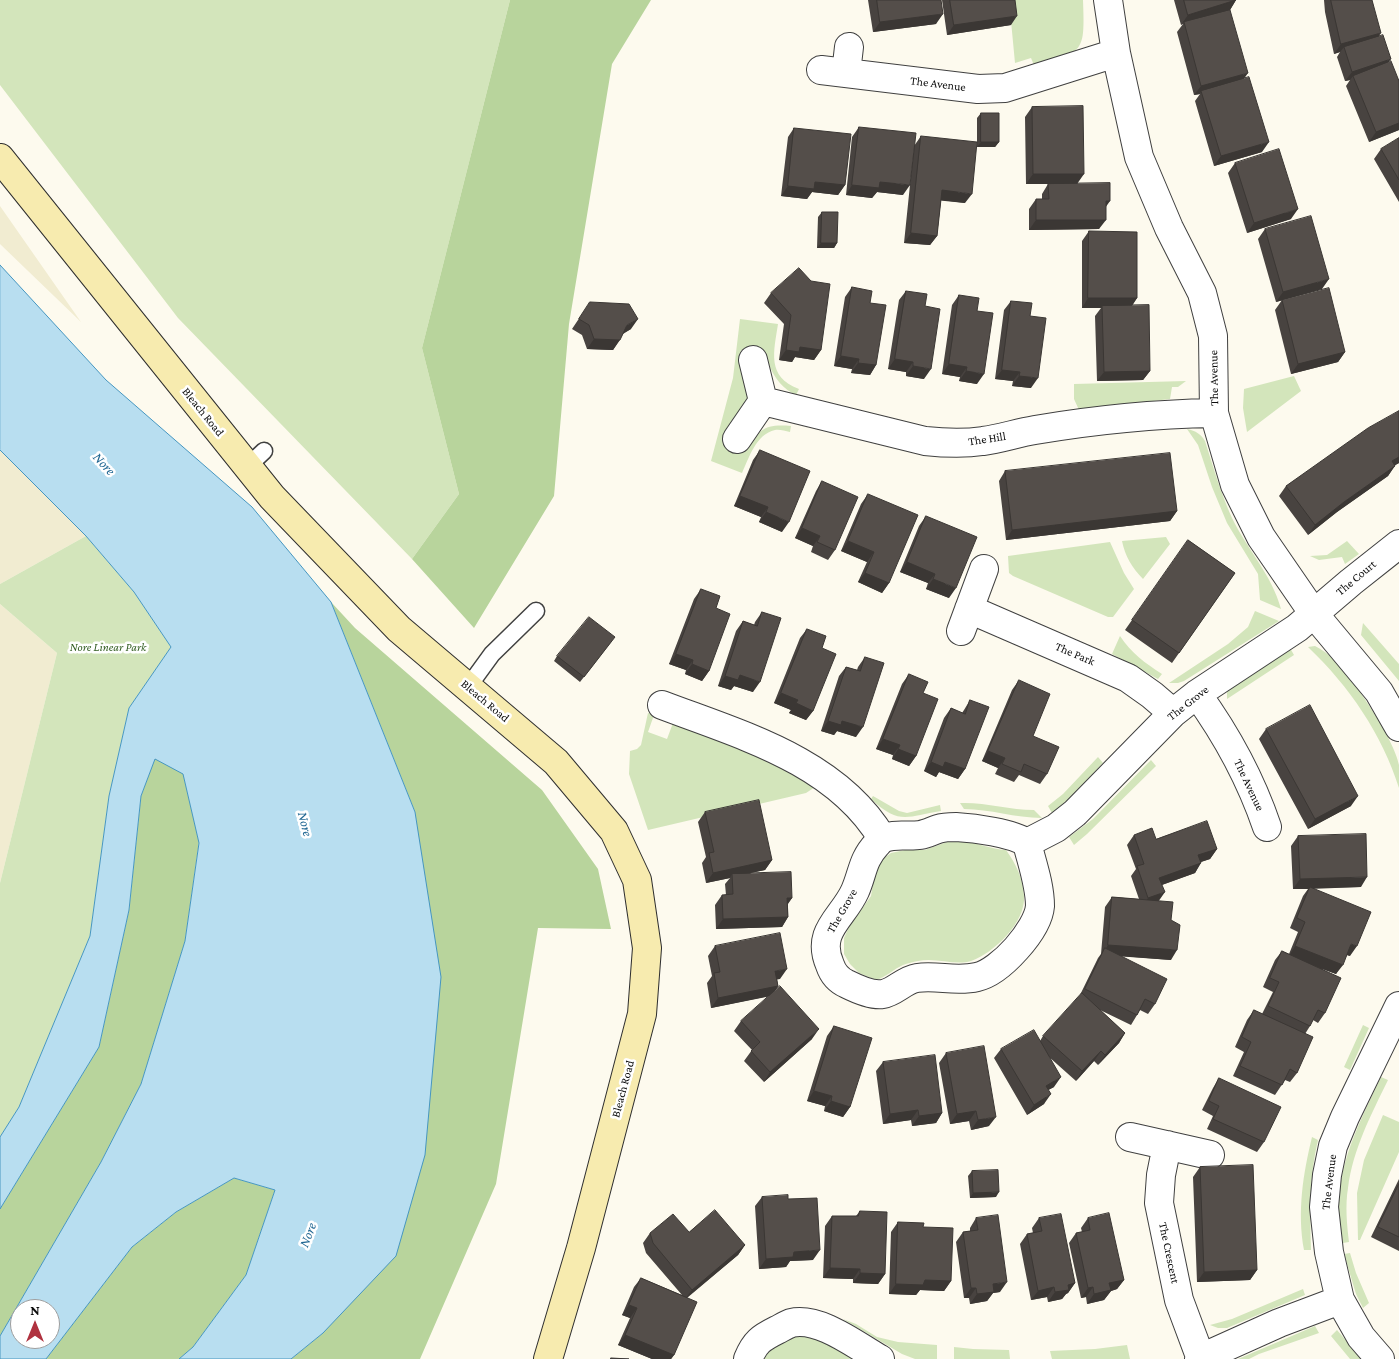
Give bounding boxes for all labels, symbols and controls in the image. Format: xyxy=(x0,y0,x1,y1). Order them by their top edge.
street label: The Avenue xyxy=(909,73,967,95)
street label: The Avenue xyxy=(1206,350,1222,406)
street label: Bleach Road xyxy=(179,385,227,439)
street label: The Hill xyxy=(967,429,1007,449)
water label: Nore xyxy=(89,449,119,479)
street label: The Court xyxy=(1333,557,1379,599)
street label: The Park xyxy=(1053,639,1097,669)
park label: Nore Linear Park xyxy=(70,640,146,654)
street label: Bleach Road xyxy=(458,677,512,725)
street label: The Grove xyxy=(1164,682,1212,724)
street label: The Avenue xyxy=(1231,757,1267,813)
water label: Nore xyxy=(294,810,316,838)
street label: The Grove xyxy=(824,886,860,936)
street label: Bleach Road xyxy=(608,1059,638,1119)
street label: The Avenue xyxy=(1318,1153,1340,1211)
water label: Nore xyxy=(296,1220,320,1250)
street label: The Crescent xyxy=(1155,1221,1183,1285)
north arrow xyxy=(10,1299,60,1349)
text: N xyxy=(30,1302,40,1318)

